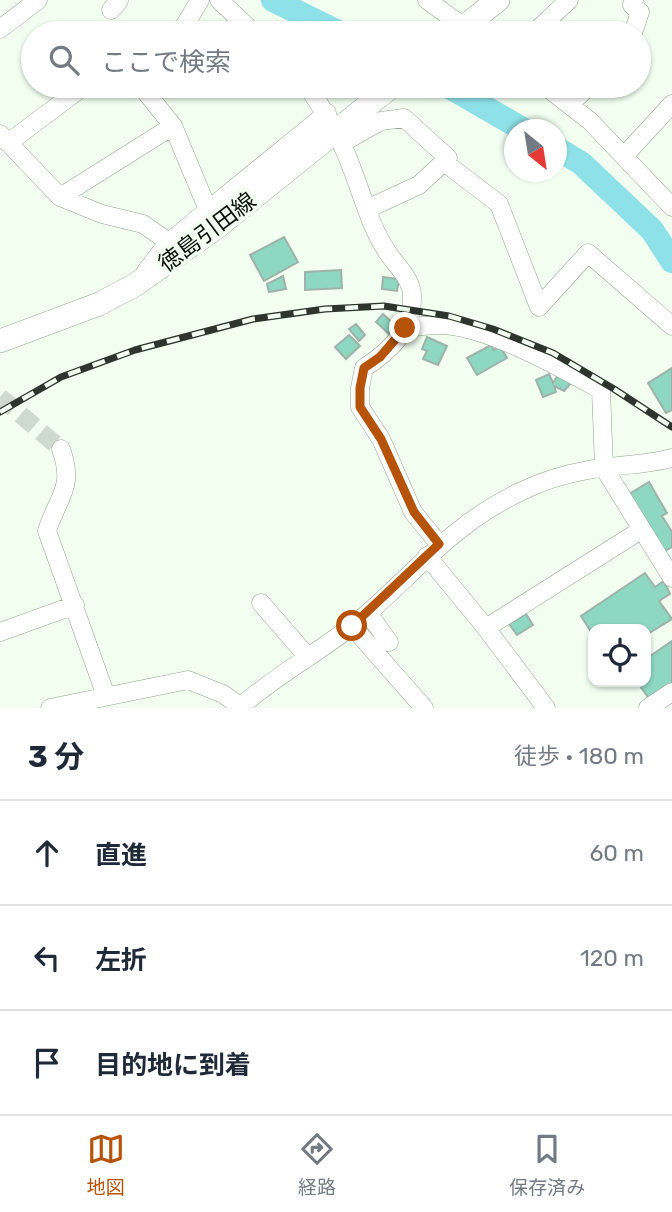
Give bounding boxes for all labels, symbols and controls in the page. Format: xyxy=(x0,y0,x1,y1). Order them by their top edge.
search box xyxy=(21,21,651,98)
icon: search xyxy=(45,41,83,79)
text: ここで検索 xyxy=(101,47,231,78)
north arrow xyxy=(504,119,567,182)
street label: 徳島引田線 xyxy=(153,186,261,278)
route end xyxy=(389,312,420,343)
route start xyxy=(336,610,367,641)
map controls xyxy=(588,624,651,687)
button: locate xyxy=(588,624,651,687)
text: 3 分 xyxy=(28,739,84,775)
text: 徒歩 · 180 m xyxy=(514,742,644,770)
icon: ahead xyxy=(28,834,66,872)
text: 60 m xyxy=(589,839,644,867)
text: 直進 xyxy=(95,840,147,871)
icon: left xyxy=(28,939,66,977)
text: 120 m xyxy=(580,944,644,972)
text: 左折 xyxy=(95,945,147,976)
icon: arrive xyxy=(28,1044,66,1082)
text: 目的地に到着 xyxy=(95,1050,251,1081)
tab: 地図 xyxy=(87,1130,125,1199)
tab: 経路 xyxy=(298,1130,336,1199)
tab: 保存済み xyxy=(509,1130,585,1199)

